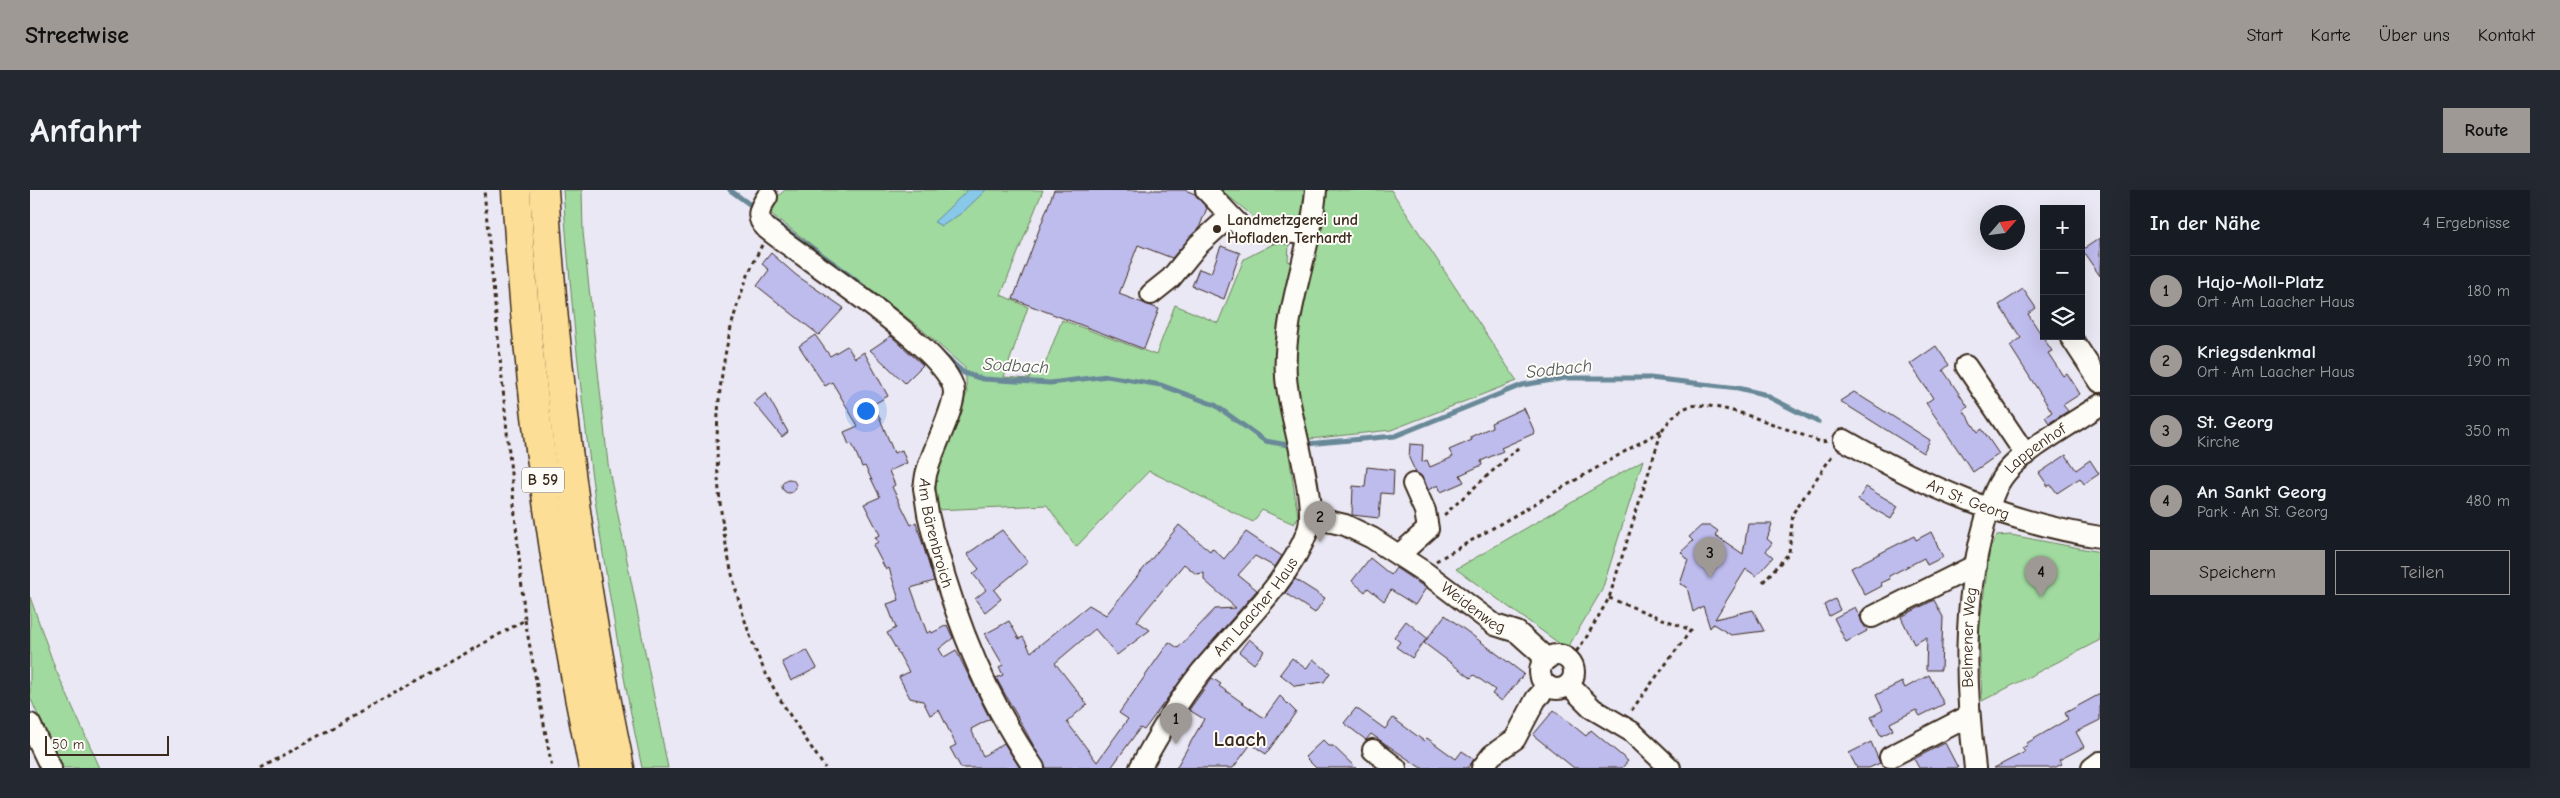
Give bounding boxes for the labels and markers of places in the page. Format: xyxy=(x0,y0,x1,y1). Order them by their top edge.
place label: Landmetzgerei und Hofladen Terhardt xyxy=(1227,211,1358,247)
marker: Landmetzgerei und Hofladen Terhardt xyxy=(1211,223,1223,235)
pin: 2 xyxy=(1304,501,1336,542)
pin: 3 xyxy=(1694,537,1726,578)
pin: 4 xyxy=(2025,556,2057,597)
pin: 1 xyxy=(1160,703,1192,744)

